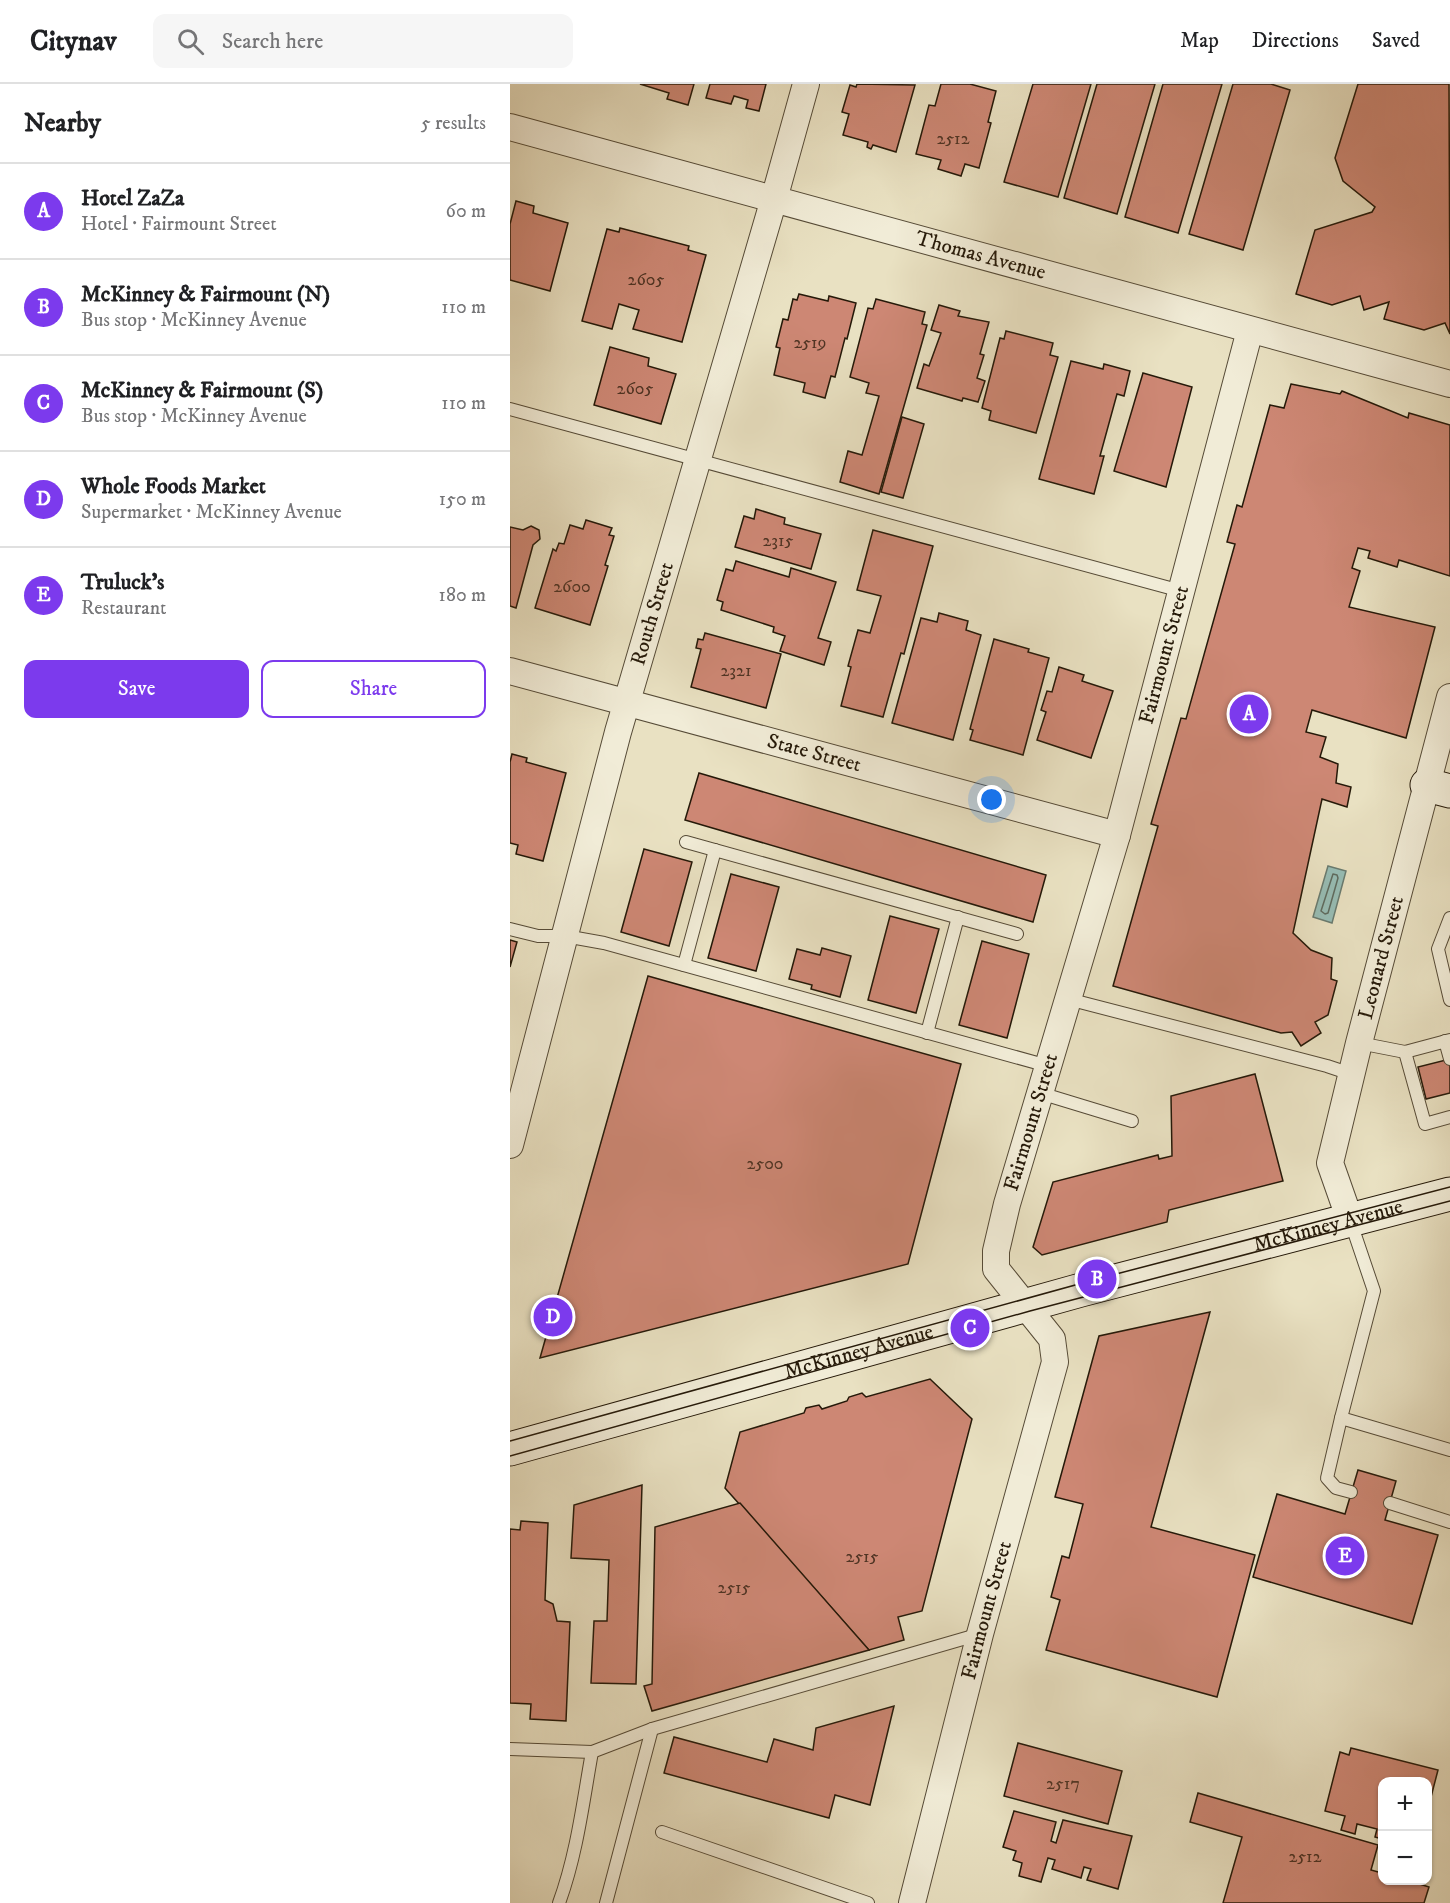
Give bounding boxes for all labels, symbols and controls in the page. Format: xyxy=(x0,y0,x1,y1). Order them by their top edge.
search box xyxy=(153,14,573,68)
text: Citynav xyxy=(30,24,117,59)
icon: search xyxy=(174,25,207,58)
text: Search here xyxy=(222,28,323,55)
text: Map xyxy=(1180,28,1219,54)
text: Directions xyxy=(1252,28,1339,54)
text: Saved xyxy=(1372,28,1420,54)
text: Nearby xyxy=(24,107,101,140)
text: 5 results xyxy=(421,111,486,136)
house number: 2512 xyxy=(936,128,970,150)
text: Hotel ZaZa xyxy=(81,185,184,212)
text: A xyxy=(37,199,50,224)
text: 60 m xyxy=(446,199,486,224)
text: Hotel · Fairmount Street xyxy=(81,212,277,237)
street label: Thomas Avenue xyxy=(913,226,1049,286)
house number: 2605 xyxy=(628,269,664,291)
text: McKinney & Fairmount (N) xyxy=(81,281,330,308)
text: B xyxy=(37,295,50,320)
text: 110 m xyxy=(441,295,486,320)
text: Bus stop · McKinney Avenue xyxy=(81,308,307,333)
house number: 2519 xyxy=(793,332,827,354)
text: McKinney & Fairmount (S) xyxy=(81,377,323,404)
house number: 2605 xyxy=(617,378,653,400)
text: C xyxy=(37,391,50,416)
text: 110 m xyxy=(441,391,486,416)
text: Bus stop · McKinney Avenue xyxy=(81,404,307,429)
text: Whole Foods Market xyxy=(81,473,266,500)
text: D xyxy=(36,487,51,512)
text: 150 m xyxy=(439,487,486,512)
text: Supermarket · McKinney Avenue xyxy=(81,500,342,525)
house number: 2315 xyxy=(763,530,794,552)
street label: Routh Street xyxy=(625,559,680,668)
text: Truluck's xyxy=(81,569,164,596)
house number: 2600 xyxy=(553,576,591,598)
text: E xyxy=(36,583,51,608)
text: 180 m xyxy=(439,583,486,608)
street label: Fairmount Street xyxy=(1134,583,1195,727)
text: Restaurant xyxy=(81,596,166,621)
button: Save xyxy=(24,660,249,718)
button: Share xyxy=(261,660,486,718)
house number: 2321 xyxy=(720,660,752,682)
pin: A xyxy=(1230,692,1268,736)
street label: State Street xyxy=(764,728,864,778)
your location xyxy=(977,785,1006,814)
street label: Leonard Street xyxy=(1353,893,1410,1022)
street label: Fairmount Street xyxy=(999,1050,1064,1194)
house number: 2500 xyxy=(746,1153,784,1175)
street label: McKinney Avenue xyxy=(1250,1194,1406,1258)
pin: B xyxy=(1078,1256,1116,1302)
pin: D xyxy=(534,1294,573,1340)
pin: C xyxy=(950,1306,990,1350)
street label: McKinney Avenue xyxy=(781,1319,937,1385)
pin: E xyxy=(1326,1534,1364,1578)
street label: Fairmount Street xyxy=(956,1538,1018,1682)
house number: 2515 xyxy=(845,1546,879,1568)
house number: 2515 xyxy=(717,1577,751,1599)
house number: 2517 xyxy=(1046,1773,1080,1795)
map controls xyxy=(1378,1777,1432,1885)
button: + xyxy=(1378,1777,1432,1831)
button: − xyxy=(1378,1831,1432,1885)
house number: 2512 xyxy=(1288,1846,1322,1868)

